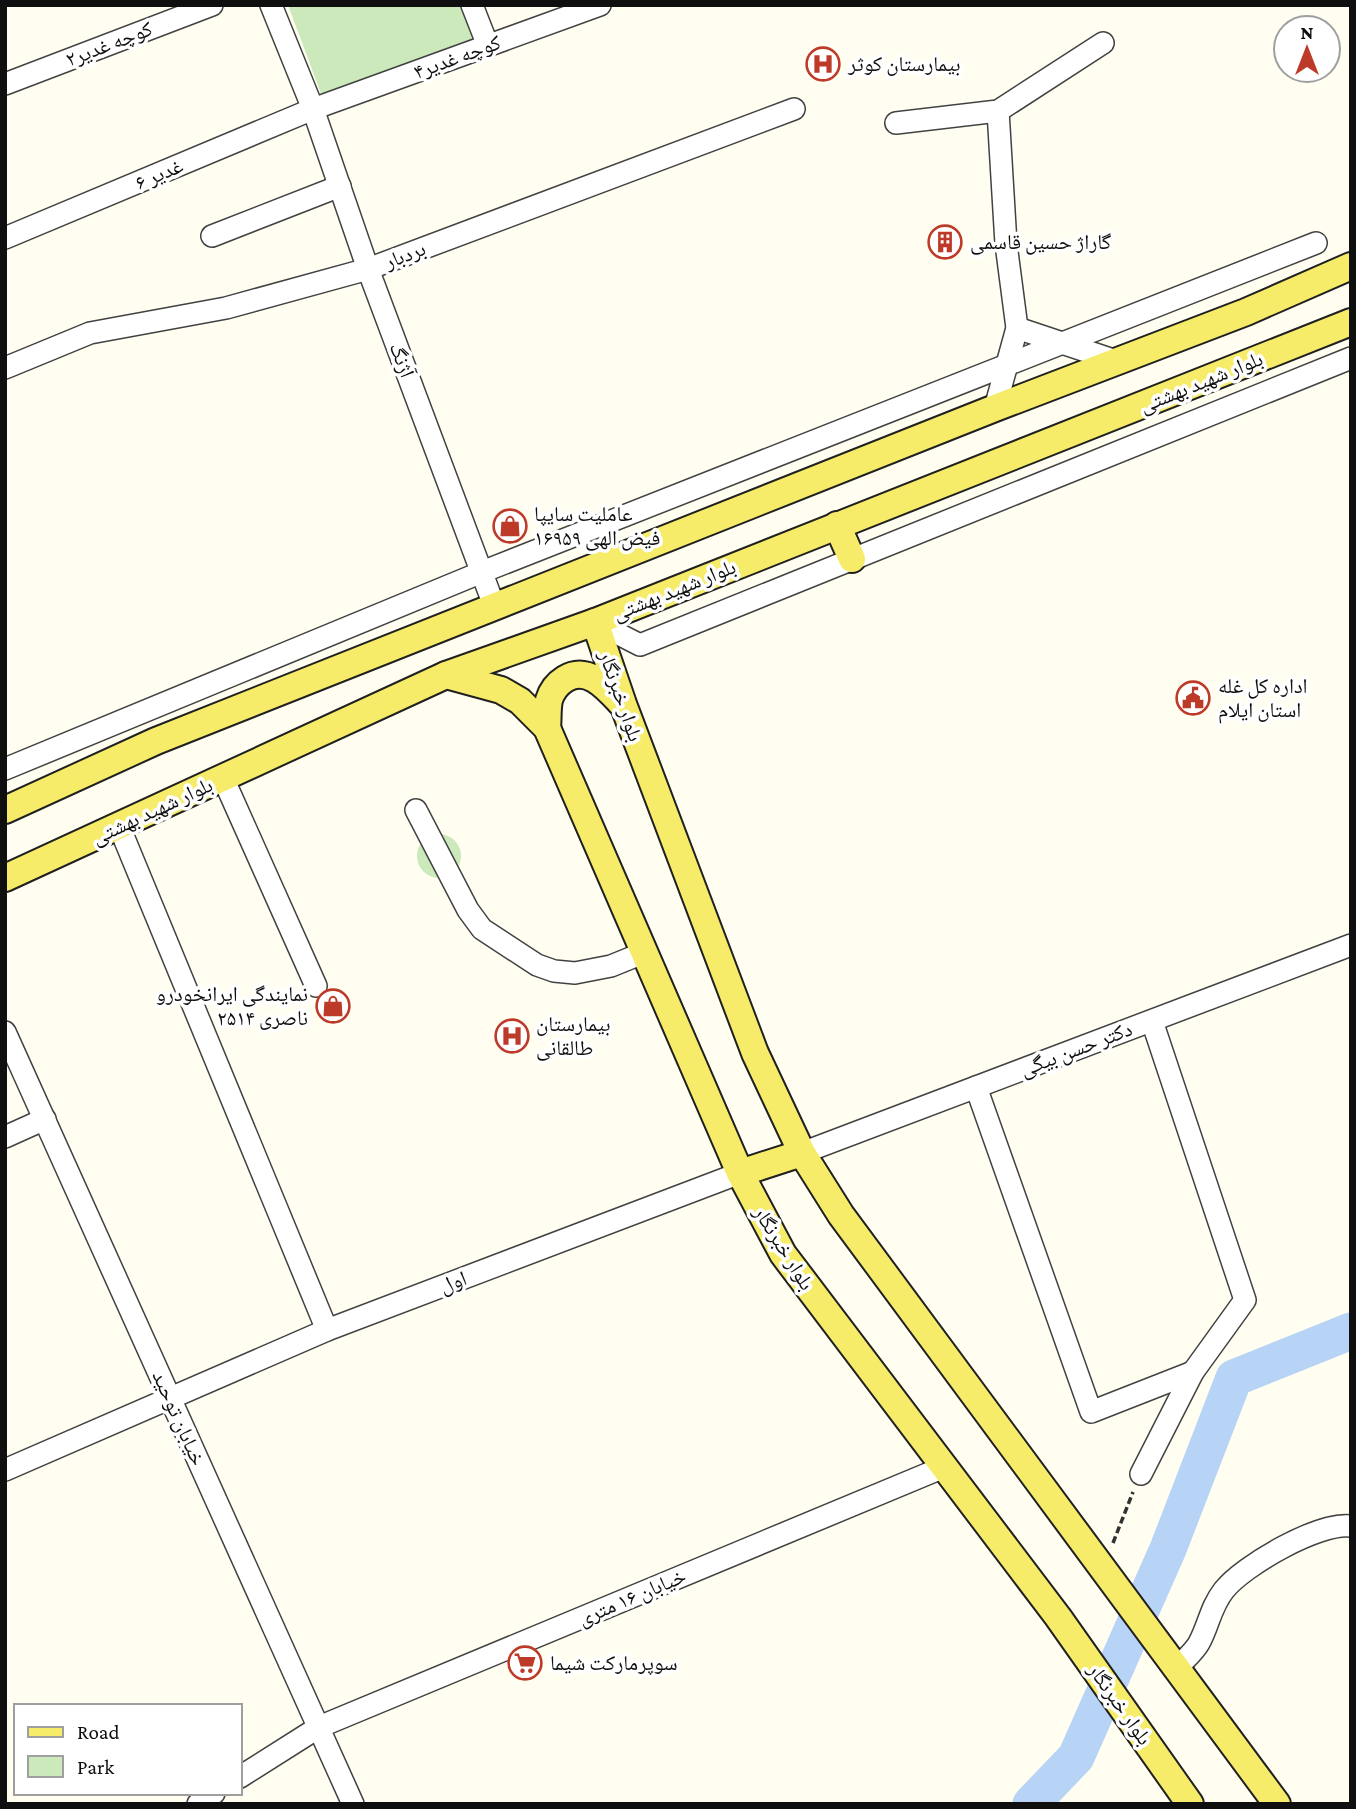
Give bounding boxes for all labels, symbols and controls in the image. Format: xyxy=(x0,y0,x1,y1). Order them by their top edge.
north arrow xyxy=(1272,14,1342,84)
street label: کوچه غدیر۲ xyxy=(62,16,156,72)
text: N xyxy=(1301,22,1314,43)
street label: کوچه غدیر۴ xyxy=(410,30,504,84)
hospital icon: بیمارستان کوثر xyxy=(804,45,842,83)
place label: بیمارستان کوثر xyxy=(847,52,961,76)
street label: غدیر ۶ xyxy=(131,153,187,195)
building icon: گاراژ حسین قاسمی xyxy=(926,223,964,261)
place label: گاراژ حسین قاسمی xyxy=(970,230,1112,255)
street label: بردبار xyxy=(380,236,429,274)
street label: آژنگ xyxy=(384,339,420,381)
street label: بلوار شهید بهشتی xyxy=(1136,346,1266,419)
place label: عاملیت سایپا ۱۶۹۵۹ فیض الهی xyxy=(534,502,660,551)
shop icon: عاملیت سایپا ۱۶۹۵۹ فیض الهی xyxy=(491,507,529,545)
street label: بلوار شهید بهشتی xyxy=(609,554,739,627)
street label: بلوار خبرنگار xyxy=(594,646,648,745)
place label: اداره کل غله استان ایلام xyxy=(1218,674,1308,724)
public building icon: اداره کل غله استان ایلام xyxy=(1174,679,1212,717)
street label: بلوار شهید بهشتی xyxy=(88,772,217,850)
place label: نمایندگی ایرانخودرو ناصری ۲۵۱۴ xyxy=(156,982,308,1030)
shop icon: نمایندگی ایرانخودرو ناصری ۲۵۱۴ xyxy=(314,987,352,1025)
place label: بیمارستان طالقانی xyxy=(536,1012,610,1061)
hospital icon: بیمارستان طالقانی xyxy=(493,1017,531,1055)
street label: دکتر حسن بیگی xyxy=(1016,1017,1136,1082)
street label: بلوار خبرنگار xyxy=(748,1201,819,1294)
street label: اول xyxy=(436,1266,470,1298)
street label: خیابان توحید xyxy=(147,1367,211,1469)
street label: خیابان ۱۶ متری xyxy=(574,1563,690,1631)
supermarket icon: سوپرمارکت شیما xyxy=(506,1644,544,1682)
place label: سوپرمارکت شیما xyxy=(550,1651,678,1675)
street label: بلوار خبرنگار xyxy=(1082,1658,1157,1750)
legend xyxy=(14,1704,242,1795)
text: Road xyxy=(77,1720,120,1744)
text: Park xyxy=(77,1755,114,1779)

